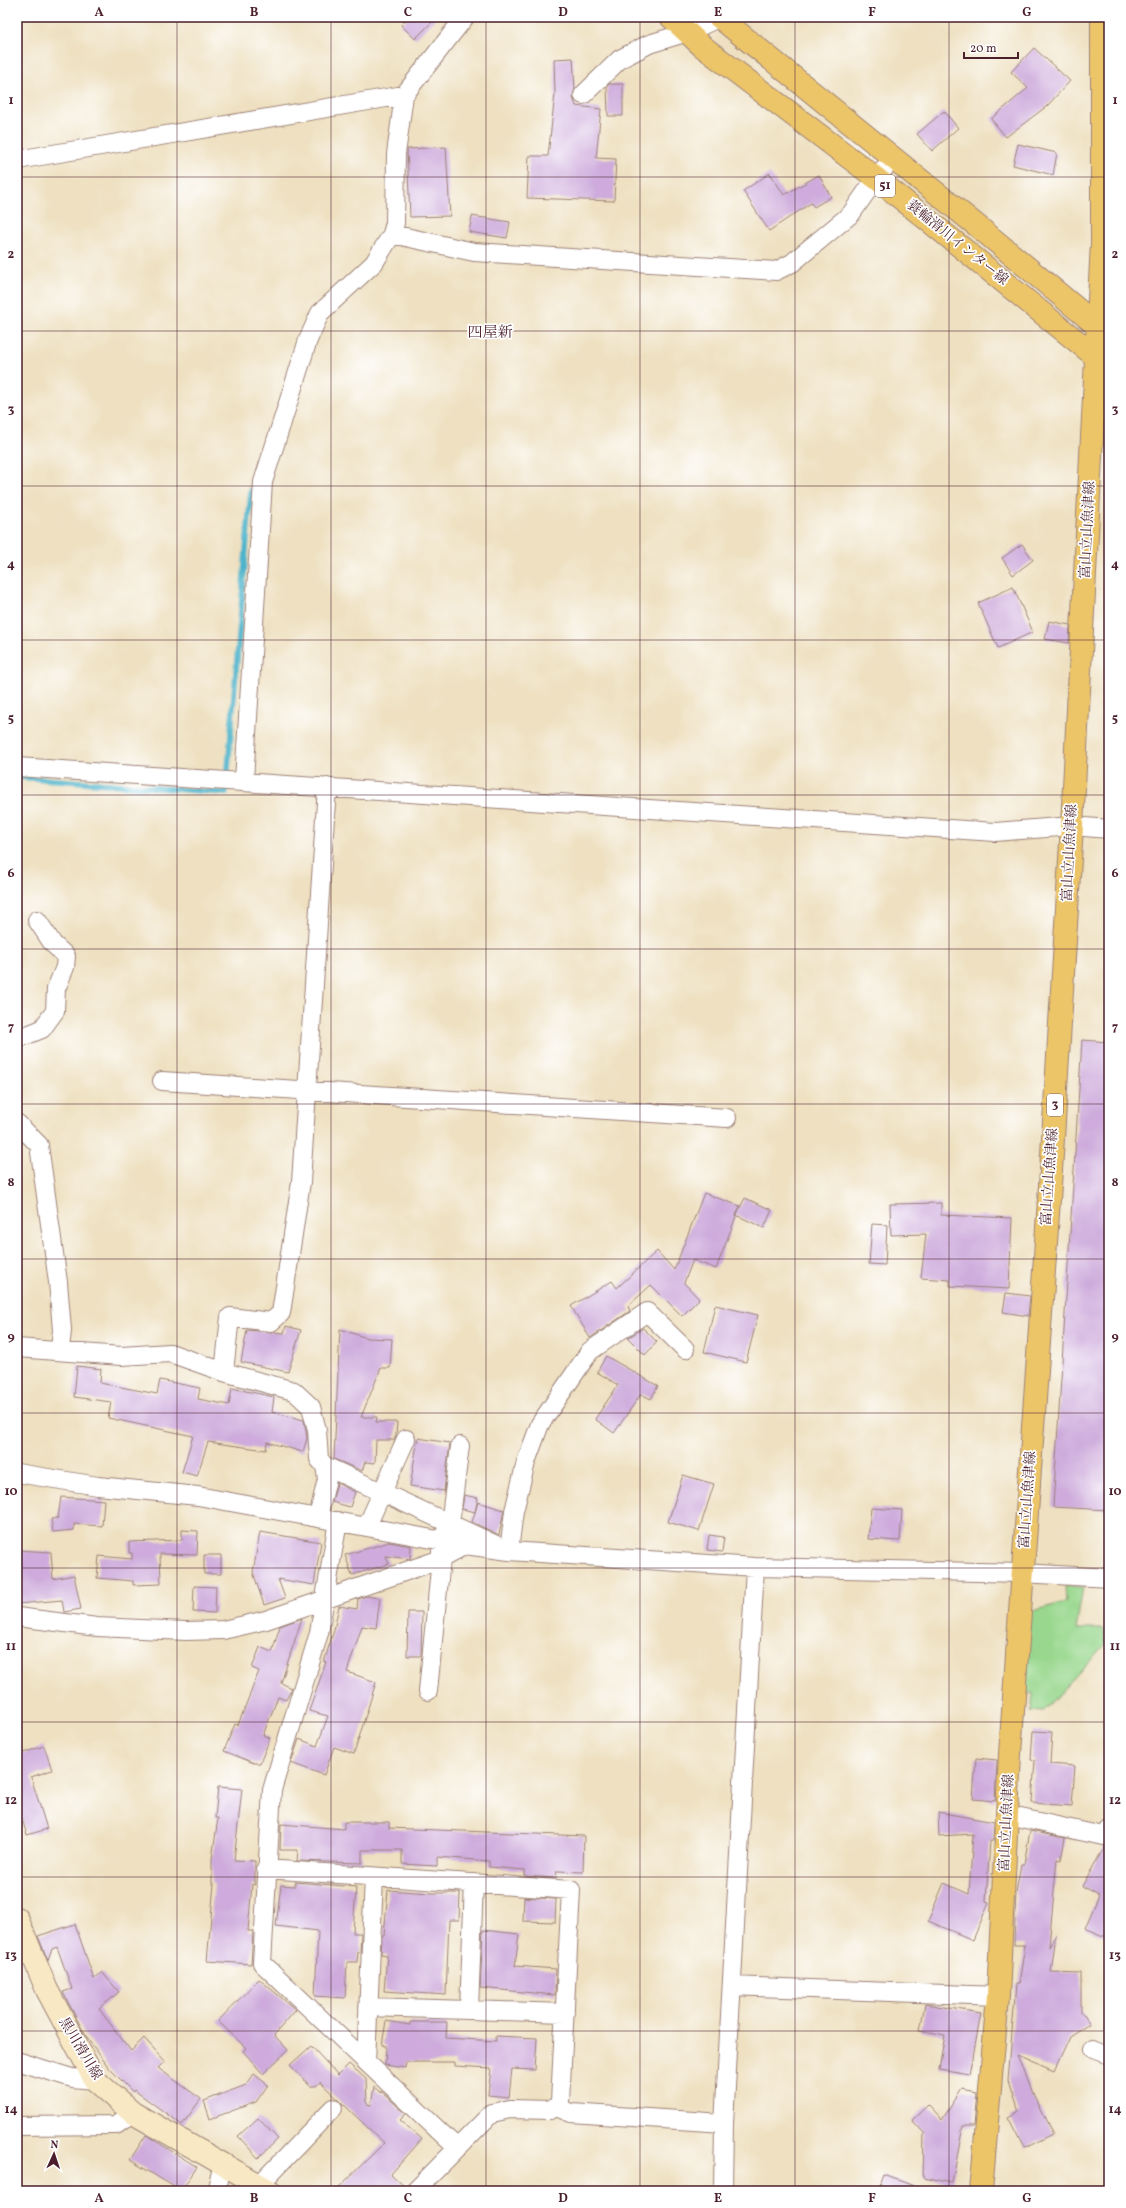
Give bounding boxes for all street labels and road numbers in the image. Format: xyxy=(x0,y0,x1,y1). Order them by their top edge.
road number: 51 xyxy=(875,175,895,197)
street label: 蓑輪滑川インター線 xyxy=(902,196,1012,290)
street label: 富山立山魚津線 xyxy=(1076,481,1100,579)
street label: 富山立山魚津線 xyxy=(1058,804,1082,902)
road number: 3 xyxy=(1047,1094,1063,1116)
street label: 富山立山魚津線 xyxy=(1037,1127,1063,1227)
street label: 富山立山魚津線 xyxy=(1015,1450,1041,1550)
street label: 富山立山魚津線 xyxy=(995,1774,1019,1872)
street label: 黒川滑川線 xyxy=(54,2014,106,2084)

